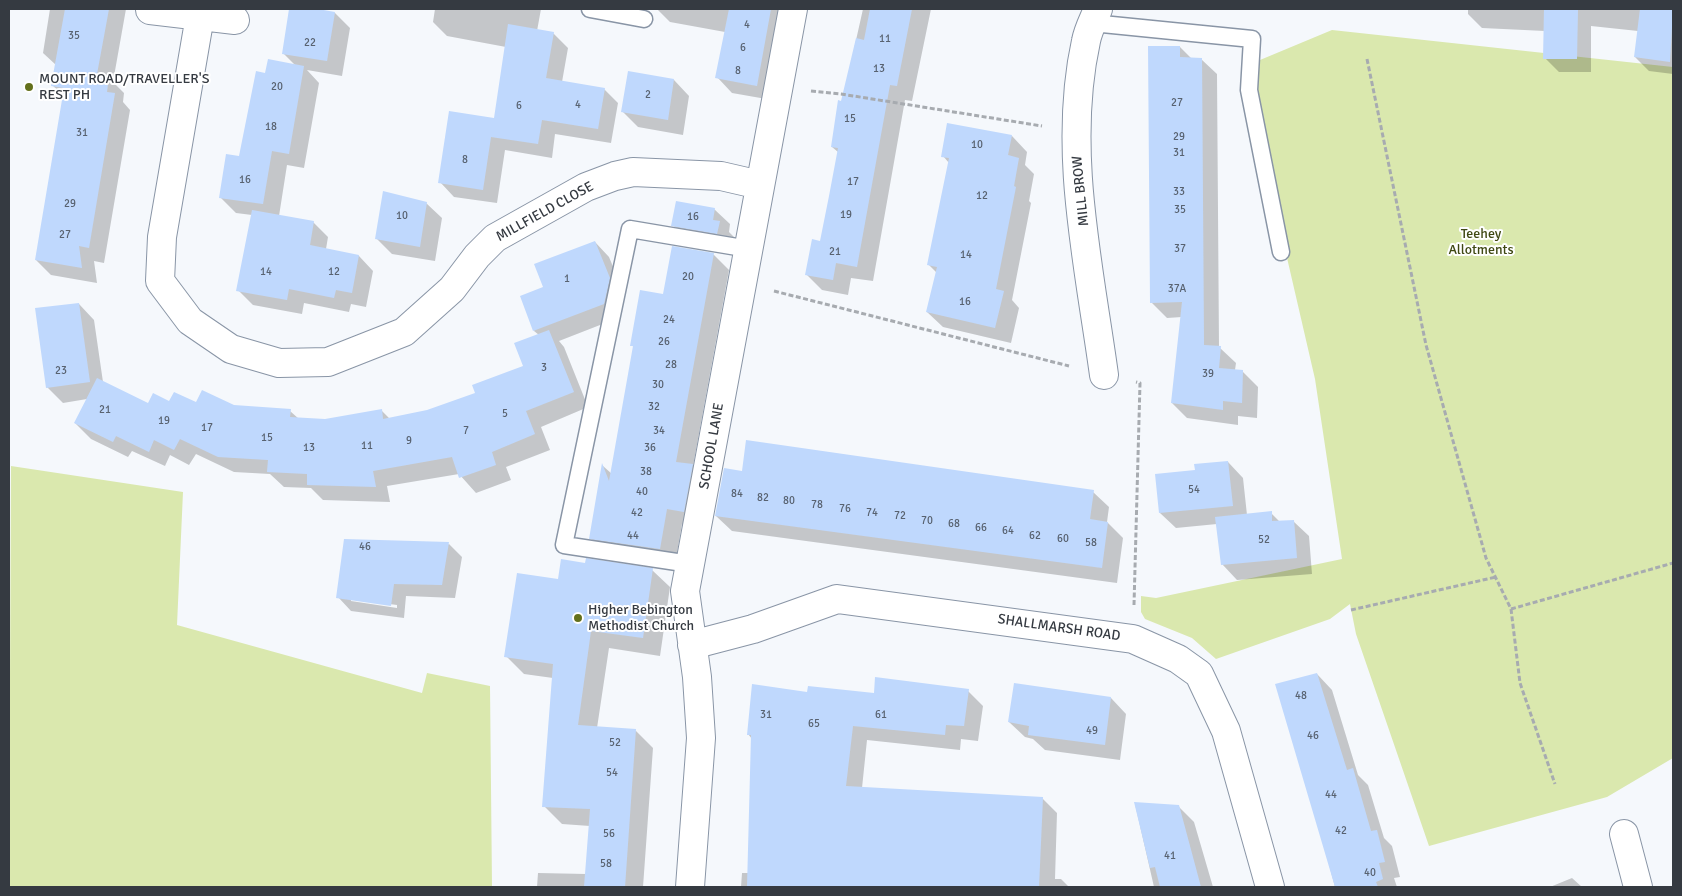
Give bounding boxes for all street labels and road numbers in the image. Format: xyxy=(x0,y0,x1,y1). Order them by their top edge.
street label: MILL BROW xyxy=(1069,155,1093,227)
street label: MILLFIELD CLOSE xyxy=(493,178,597,246)
street label: SCHOOL LANE xyxy=(696,401,728,491)
street label: SHALLMARSH ROAD xyxy=(997,611,1121,645)

